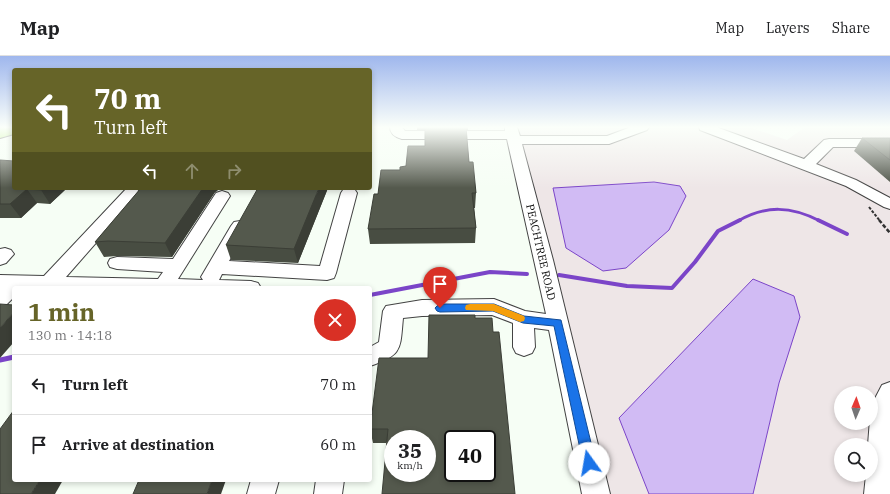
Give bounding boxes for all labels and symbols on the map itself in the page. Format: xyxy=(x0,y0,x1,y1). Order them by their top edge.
street label: PEACHTREE ROAD xyxy=(523,202,559,302)
pin xyxy=(423,267,457,308)
north arrow xyxy=(834,386,878,430)
speed limit sign: 40 xyxy=(444,430,496,482)
position arrow xyxy=(568,442,610,484)

